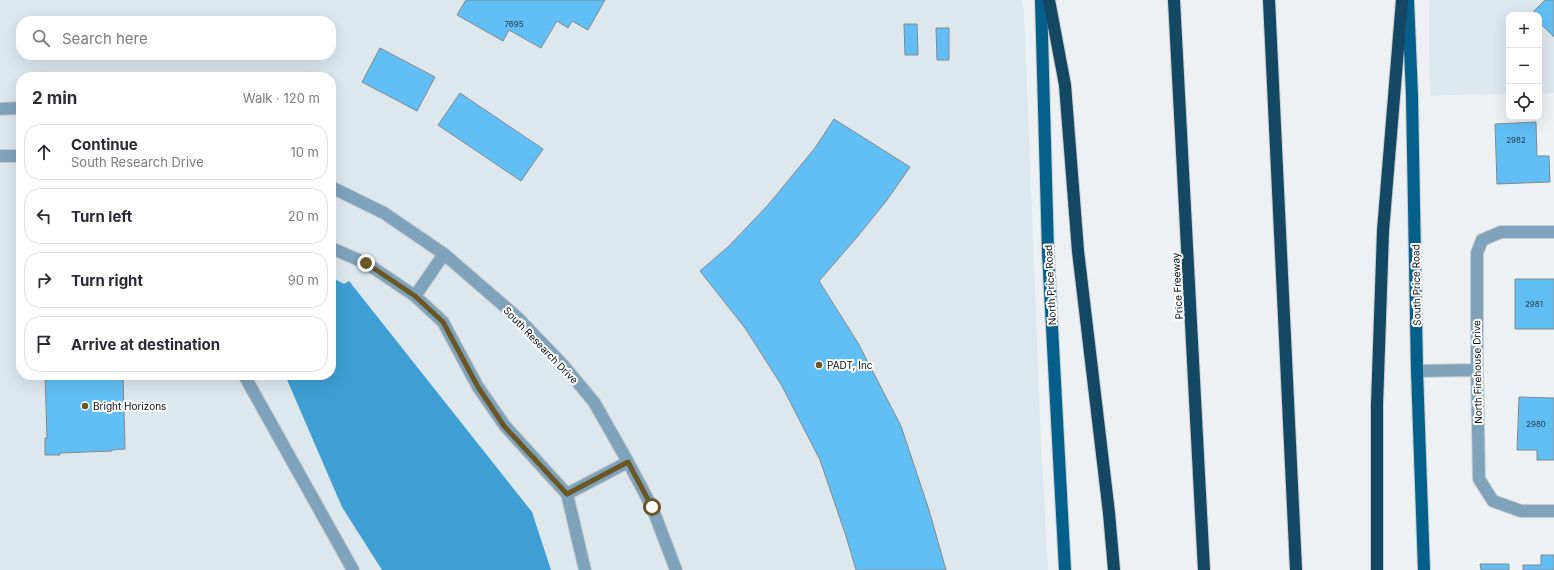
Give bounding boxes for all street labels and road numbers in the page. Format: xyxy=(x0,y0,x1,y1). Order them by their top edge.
street label: North Price Road xyxy=(1042,244,1058,326)
street label: South Price Road xyxy=(1409,244,1423,326)
street label: Price Freeway xyxy=(1169,252,1185,320)
street label: South Research Drive xyxy=(501,304,581,386)
street label: North Firehouse Drive xyxy=(1470,320,1484,424)

